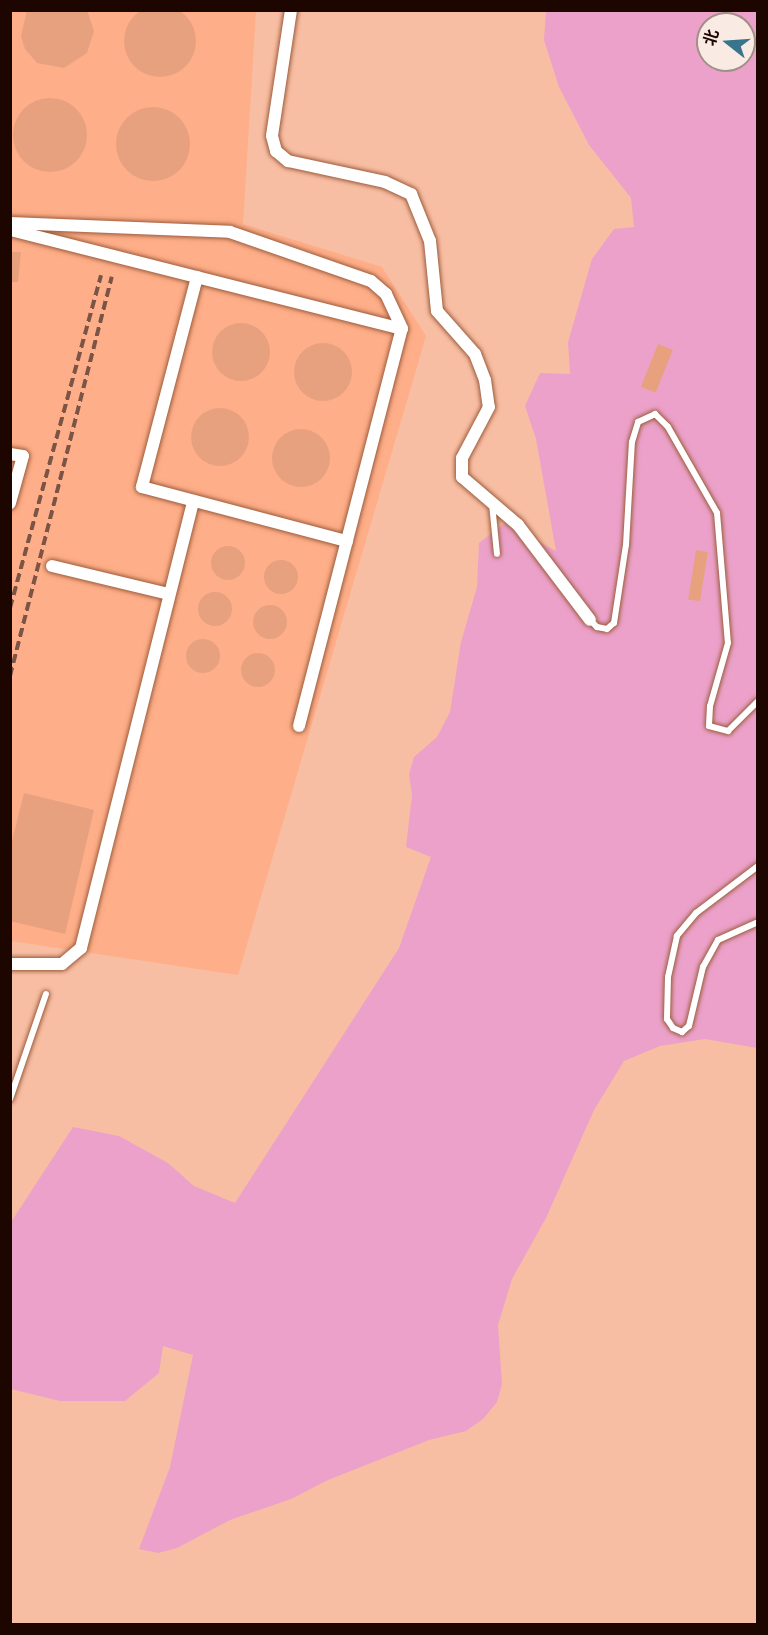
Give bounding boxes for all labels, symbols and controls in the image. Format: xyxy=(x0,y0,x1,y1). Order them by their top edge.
north arrow xyxy=(696,12,756,72)
text: 北 xyxy=(700,27,722,48)

